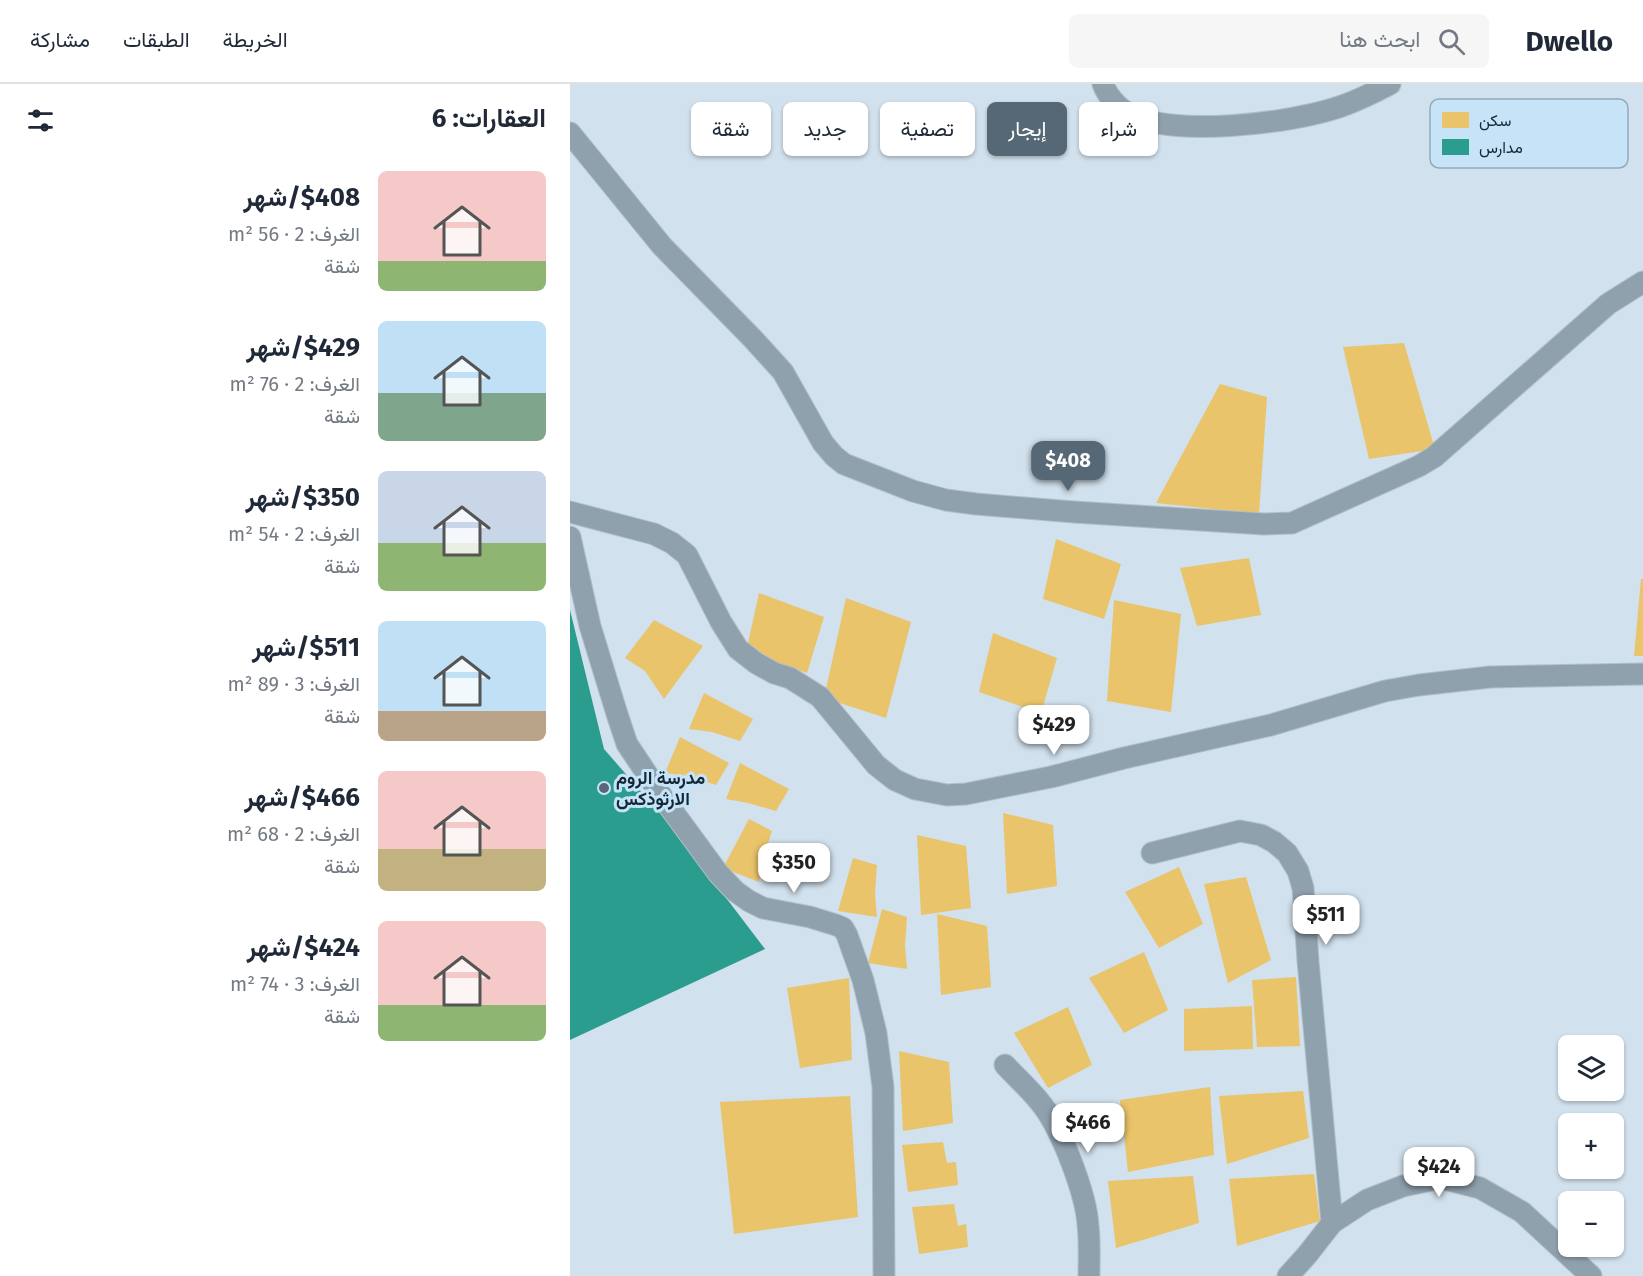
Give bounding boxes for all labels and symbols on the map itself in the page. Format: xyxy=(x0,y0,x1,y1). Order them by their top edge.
legend xyxy=(1430,99,1628,168)
text: سكن xyxy=(1479,111,1511,131)
text: مدارس xyxy=(1479,138,1523,158)
pin: $408 xyxy=(1032,441,1104,492)
pin: $429 xyxy=(1018,705,1090,756)
place label: مدرسة الروم الارثوذكس xyxy=(616,767,705,810)
marker: مدرسة الروم الارثوذكس xyxy=(597,781,611,795)
pin: $350 xyxy=(758,843,830,894)
pin: $511 xyxy=(1290,895,1362,946)
pin: $466 xyxy=(1052,1103,1124,1154)
pin: $424 xyxy=(1403,1147,1475,1198)

